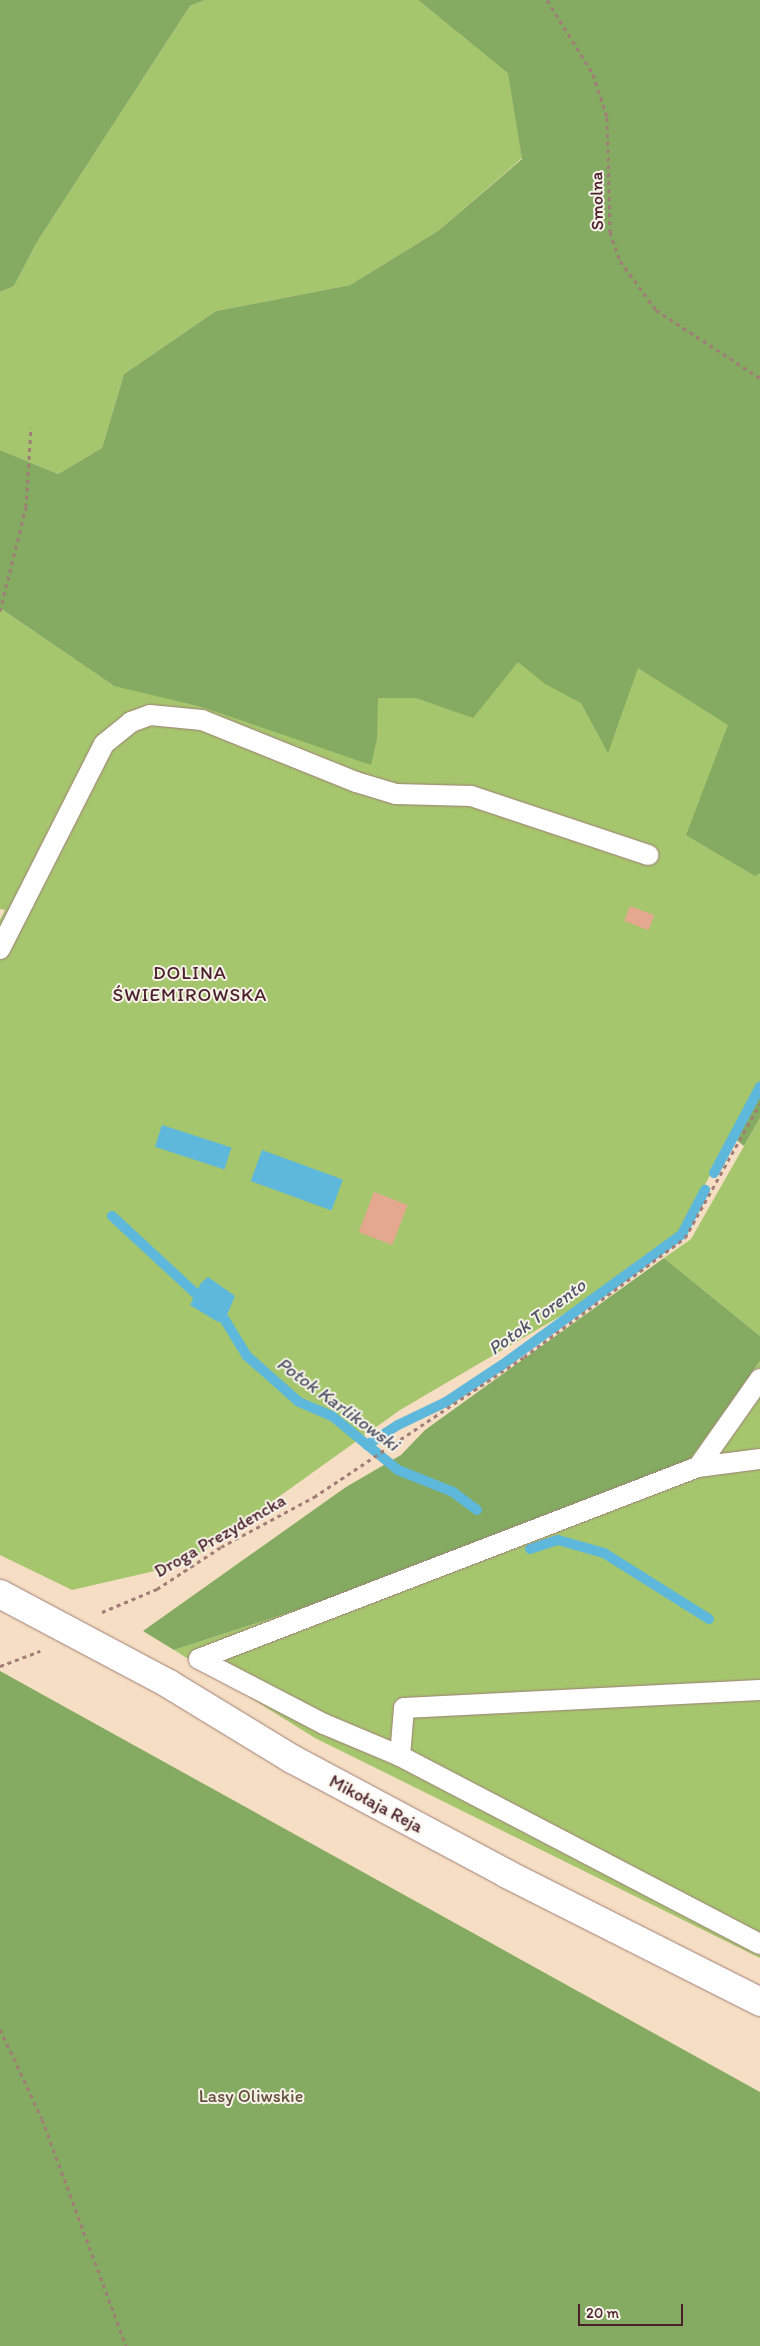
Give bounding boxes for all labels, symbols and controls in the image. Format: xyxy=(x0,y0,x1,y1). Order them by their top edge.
street label: Smolna xyxy=(586,172,608,230)
district label: DOLINA ŚWIEMIROWSKA xyxy=(111,962,269,1006)
water label: Potok Torento xyxy=(485,1275,589,1359)
water label: Potok Karlikowski xyxy=(272,1352,404,1456)
street label: Droga Prezydencka xyxy=(150,1490,290,1582)
street label: Mikołaja Reja xyxy=(326,1770,426,1838)
park label: Lasy Oliwskie xyxy=(199,2085,303,2107)
scale bar xyxy=(580,2294,685,2326)
text: 20 m xyxy=(586,2304,619,2322)

